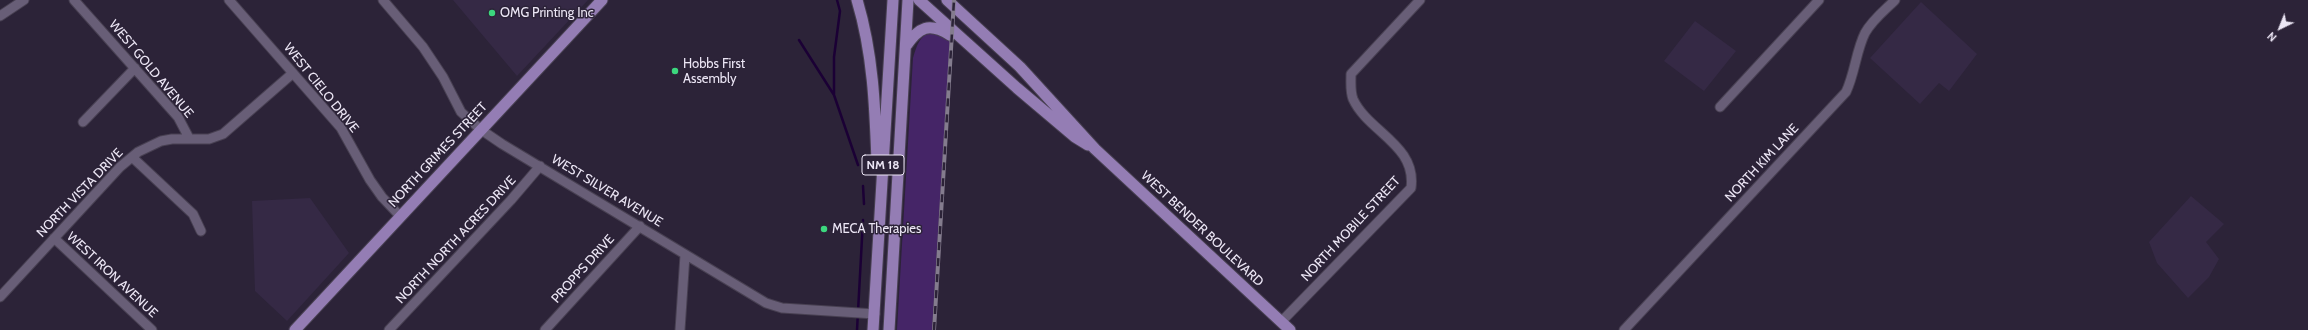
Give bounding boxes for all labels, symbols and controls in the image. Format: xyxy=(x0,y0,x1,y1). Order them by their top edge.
place label: OMG Printing Inc xyxy=(500,5,594,21)
marker: OMG Printing Inc xyxy=(487,8,497,18)
north arrow xyxy=(2260,8,2300,48)
street label: WEST GOLD AVENUE xyxy=(106,17,196,121)
text: N xyxy=(2264,29,2279,45)
street label: WEST CIELO DRIVE xyxy=(280,40,362,136)
place label: Hobbs First Assembly xyxy=(683,56,745,87)
marker: Hobbs First Assembly xyxy=(670,66,680,76)
street label: NORTH GRIMES STREET xyxy=(385,99,491,211)
street label: NORTH KIM LANE xyxy=(1722,121,1802,205)
street label: NORTH VISTA DRIVE xyxy=(34,145,126,241)
street label: WEST SILVER AVENUE xyxy=(548,152,666,230)
road number: NM 18 xyxy=(862,155,904,175)
street label: WEST BENDER BOULEVARD xyxy=(1137,168,1267,290)
street label: NORTH NORTH ACRES DRIVE xyxy=(393,173,519,307)
street label: NORTH MOBILE STREET xyxy=(1298,173,1404,285)
place label: MECA Therapies xyxy=(832,221,921,237)
marker: MECA Therapies xyxy=(819,224,829,234)
street label: WEST IRON AVENUE xyxy=(63,229,161,321)
street label: PROPPS DRIVE xyxy=(548,232,618,306)

